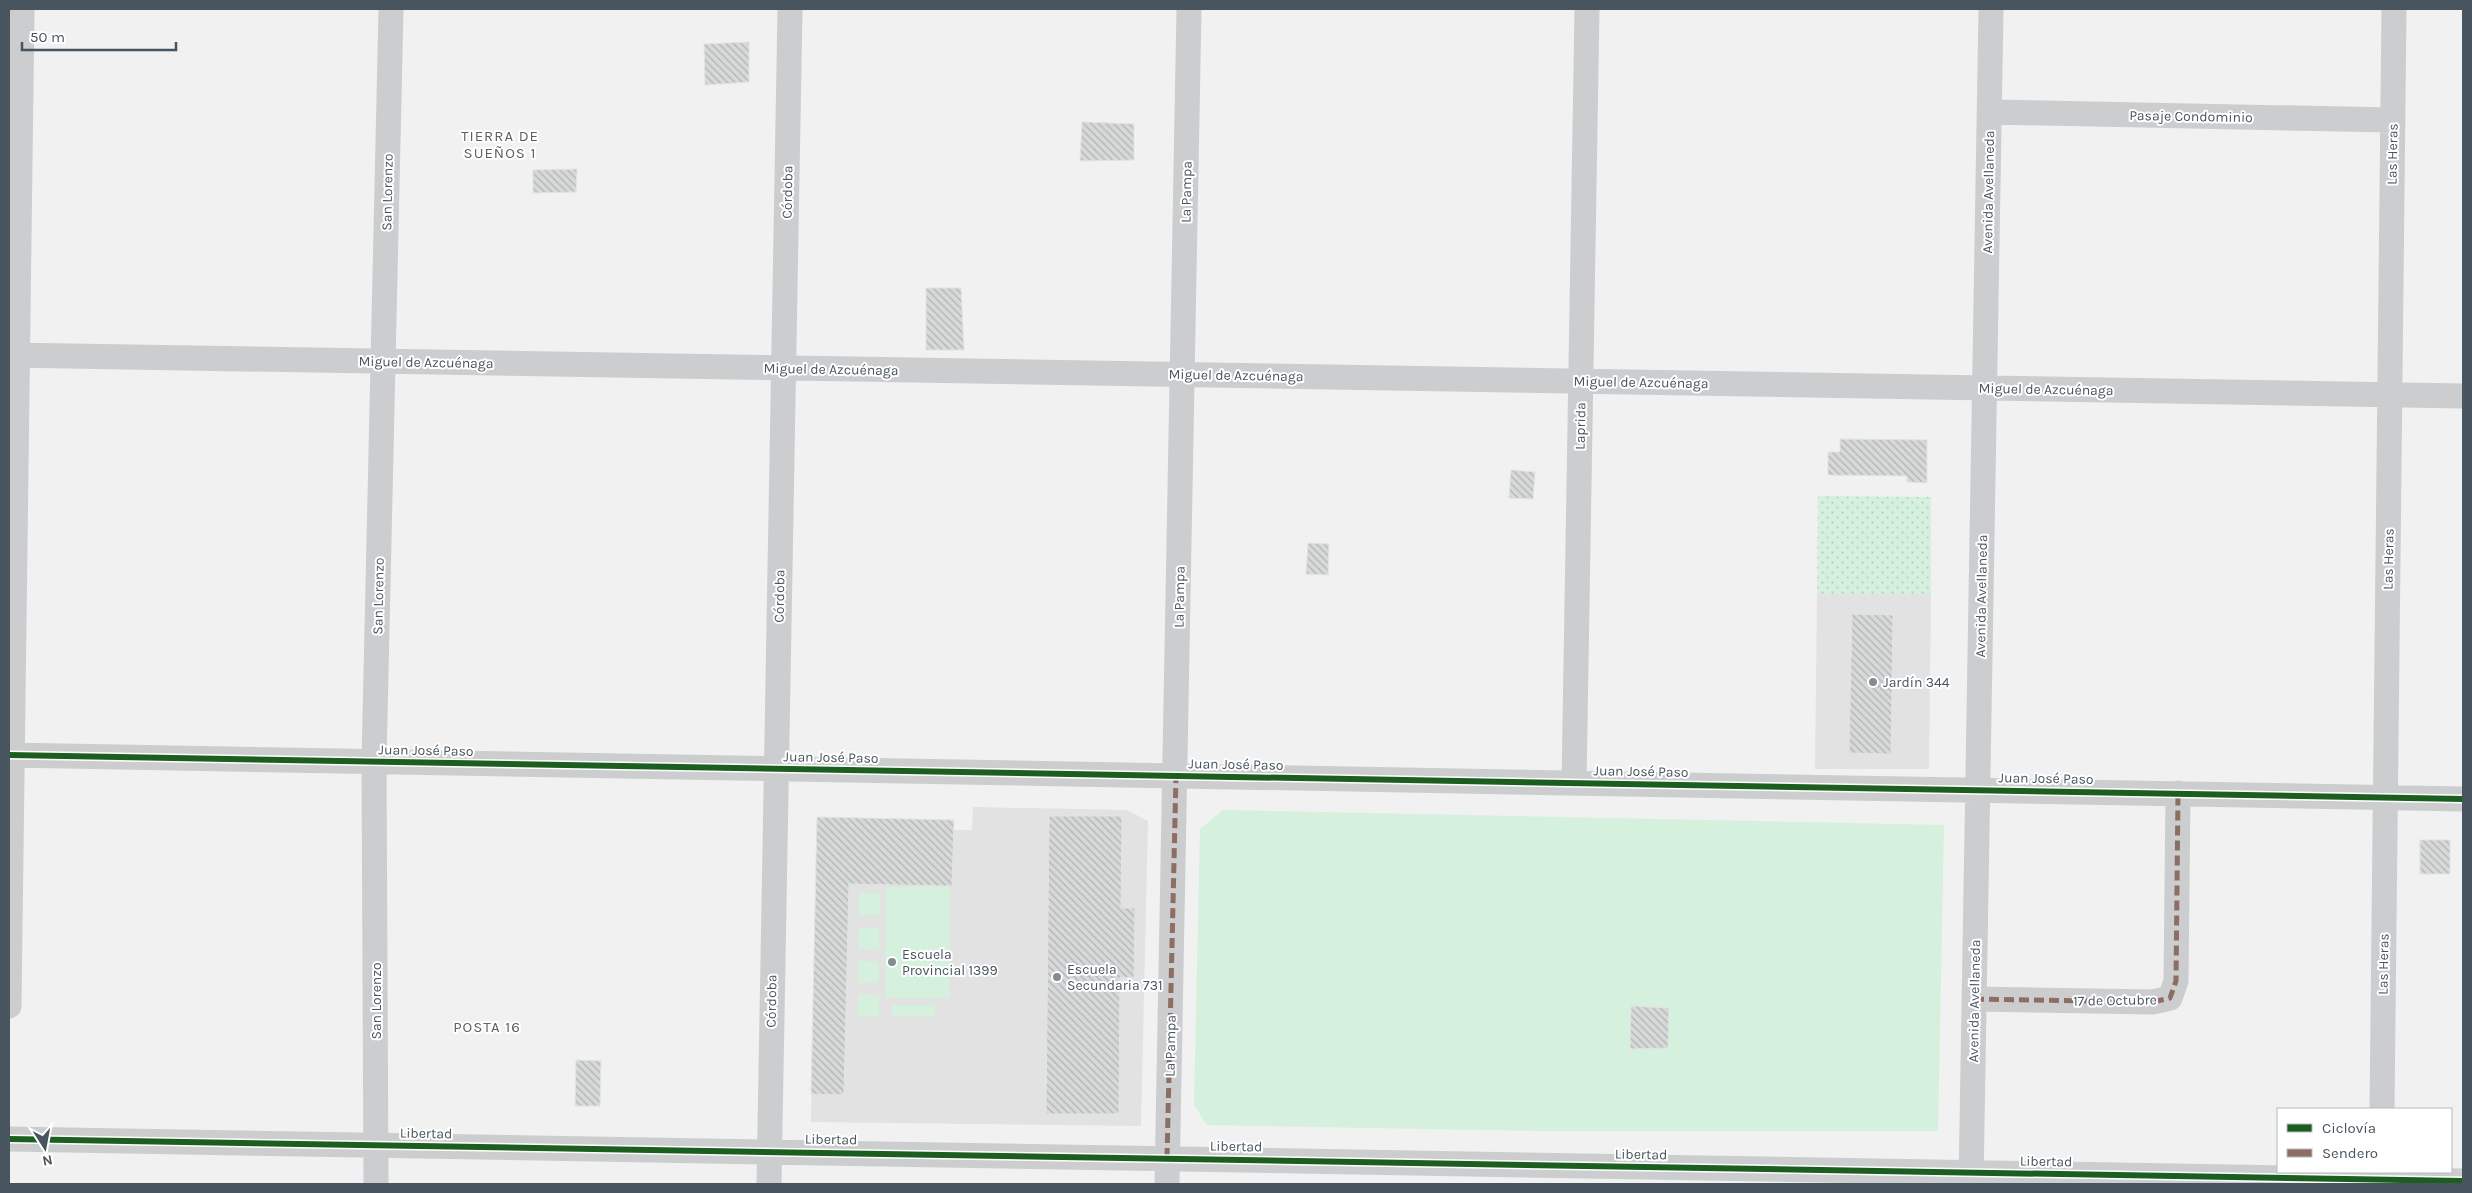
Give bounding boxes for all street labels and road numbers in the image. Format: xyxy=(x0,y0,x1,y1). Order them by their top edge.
street label: Pasaje Condominio xyxy=(2129,107,2253,126)
street label: Las Heras xyxy=(2383,123,2402,185)
street label: Avenida Avellaneda xyxy=(1979,130,1998,254)
street label: San Lorenzo xyxy=(378,153,397,231)
street label: La Pampa xyxy=(1177,161,1196,223)
street label: Córdoba xyxy=(779,165,796,219)
street label: Miguel de Azcuénaga xyxy=(358,353,494,372)
street label: Miguel de Azcuénaga xyxy=(763,360,899,379)
street label: Miguel de Azcuénaga xyxy=(1168,366,1304,385)
street label: Miguel de Azcuénaga xyxy=(1573,373,1709,392)
street label: Miguel de Azcuénaga xyxy=(1978,380,2114,399)
street label: Laprida xyxy=(1572,402,1589,450)
street label: Las Heras xyxy=(2379,528,2398,590)
street label: Avenida Avellaneda xyxy=(1972,534,1991,658)
street label: San Lorenzo xyxy=(369,557,388,635)
street label: La Pampa xyxy=(1170,566,1189,628)
street label: Córdoba xyxy=(771,569,788,623)
street label: Juan José Paso xyxy=(378,741,474,760)
street label: Juan José Paso xyxy=(783,748,879,767)
street label: Juan José Paso xyxy=(1188,755,1284,774)
street label: Juan José Paso xyxy=(1593,762,1689,781)
street label: Juan José Paso xyxy=(1998,769,2094,788)
street label: Las Heras xyxy=(2374,933,2393,995)
street label: Avenida Avellaneda xyxy=(1965,939,1984,1063)
street label: San Lorenzo xyxy=(368,962,385,1040)
street label: Córdoba xyxy=(763,974,780,1028)
street label: 17 de Octubre xyxy=(2073,991,2157,1010)
street label: La Pampa xyxy=(1161,1015,1180,1077)
street label: Libertad xyxy=(400,1125,452,1142)
street label: Libertad xyxy=(805,1131,857,1148)
street label: Libertad xyxy=(1210,1138,1262,1155)
street label: Libertad xyxy=(1615,1146,1667,1163)
street label: Libertad xyxy=(2020,1153,2072,1170)

